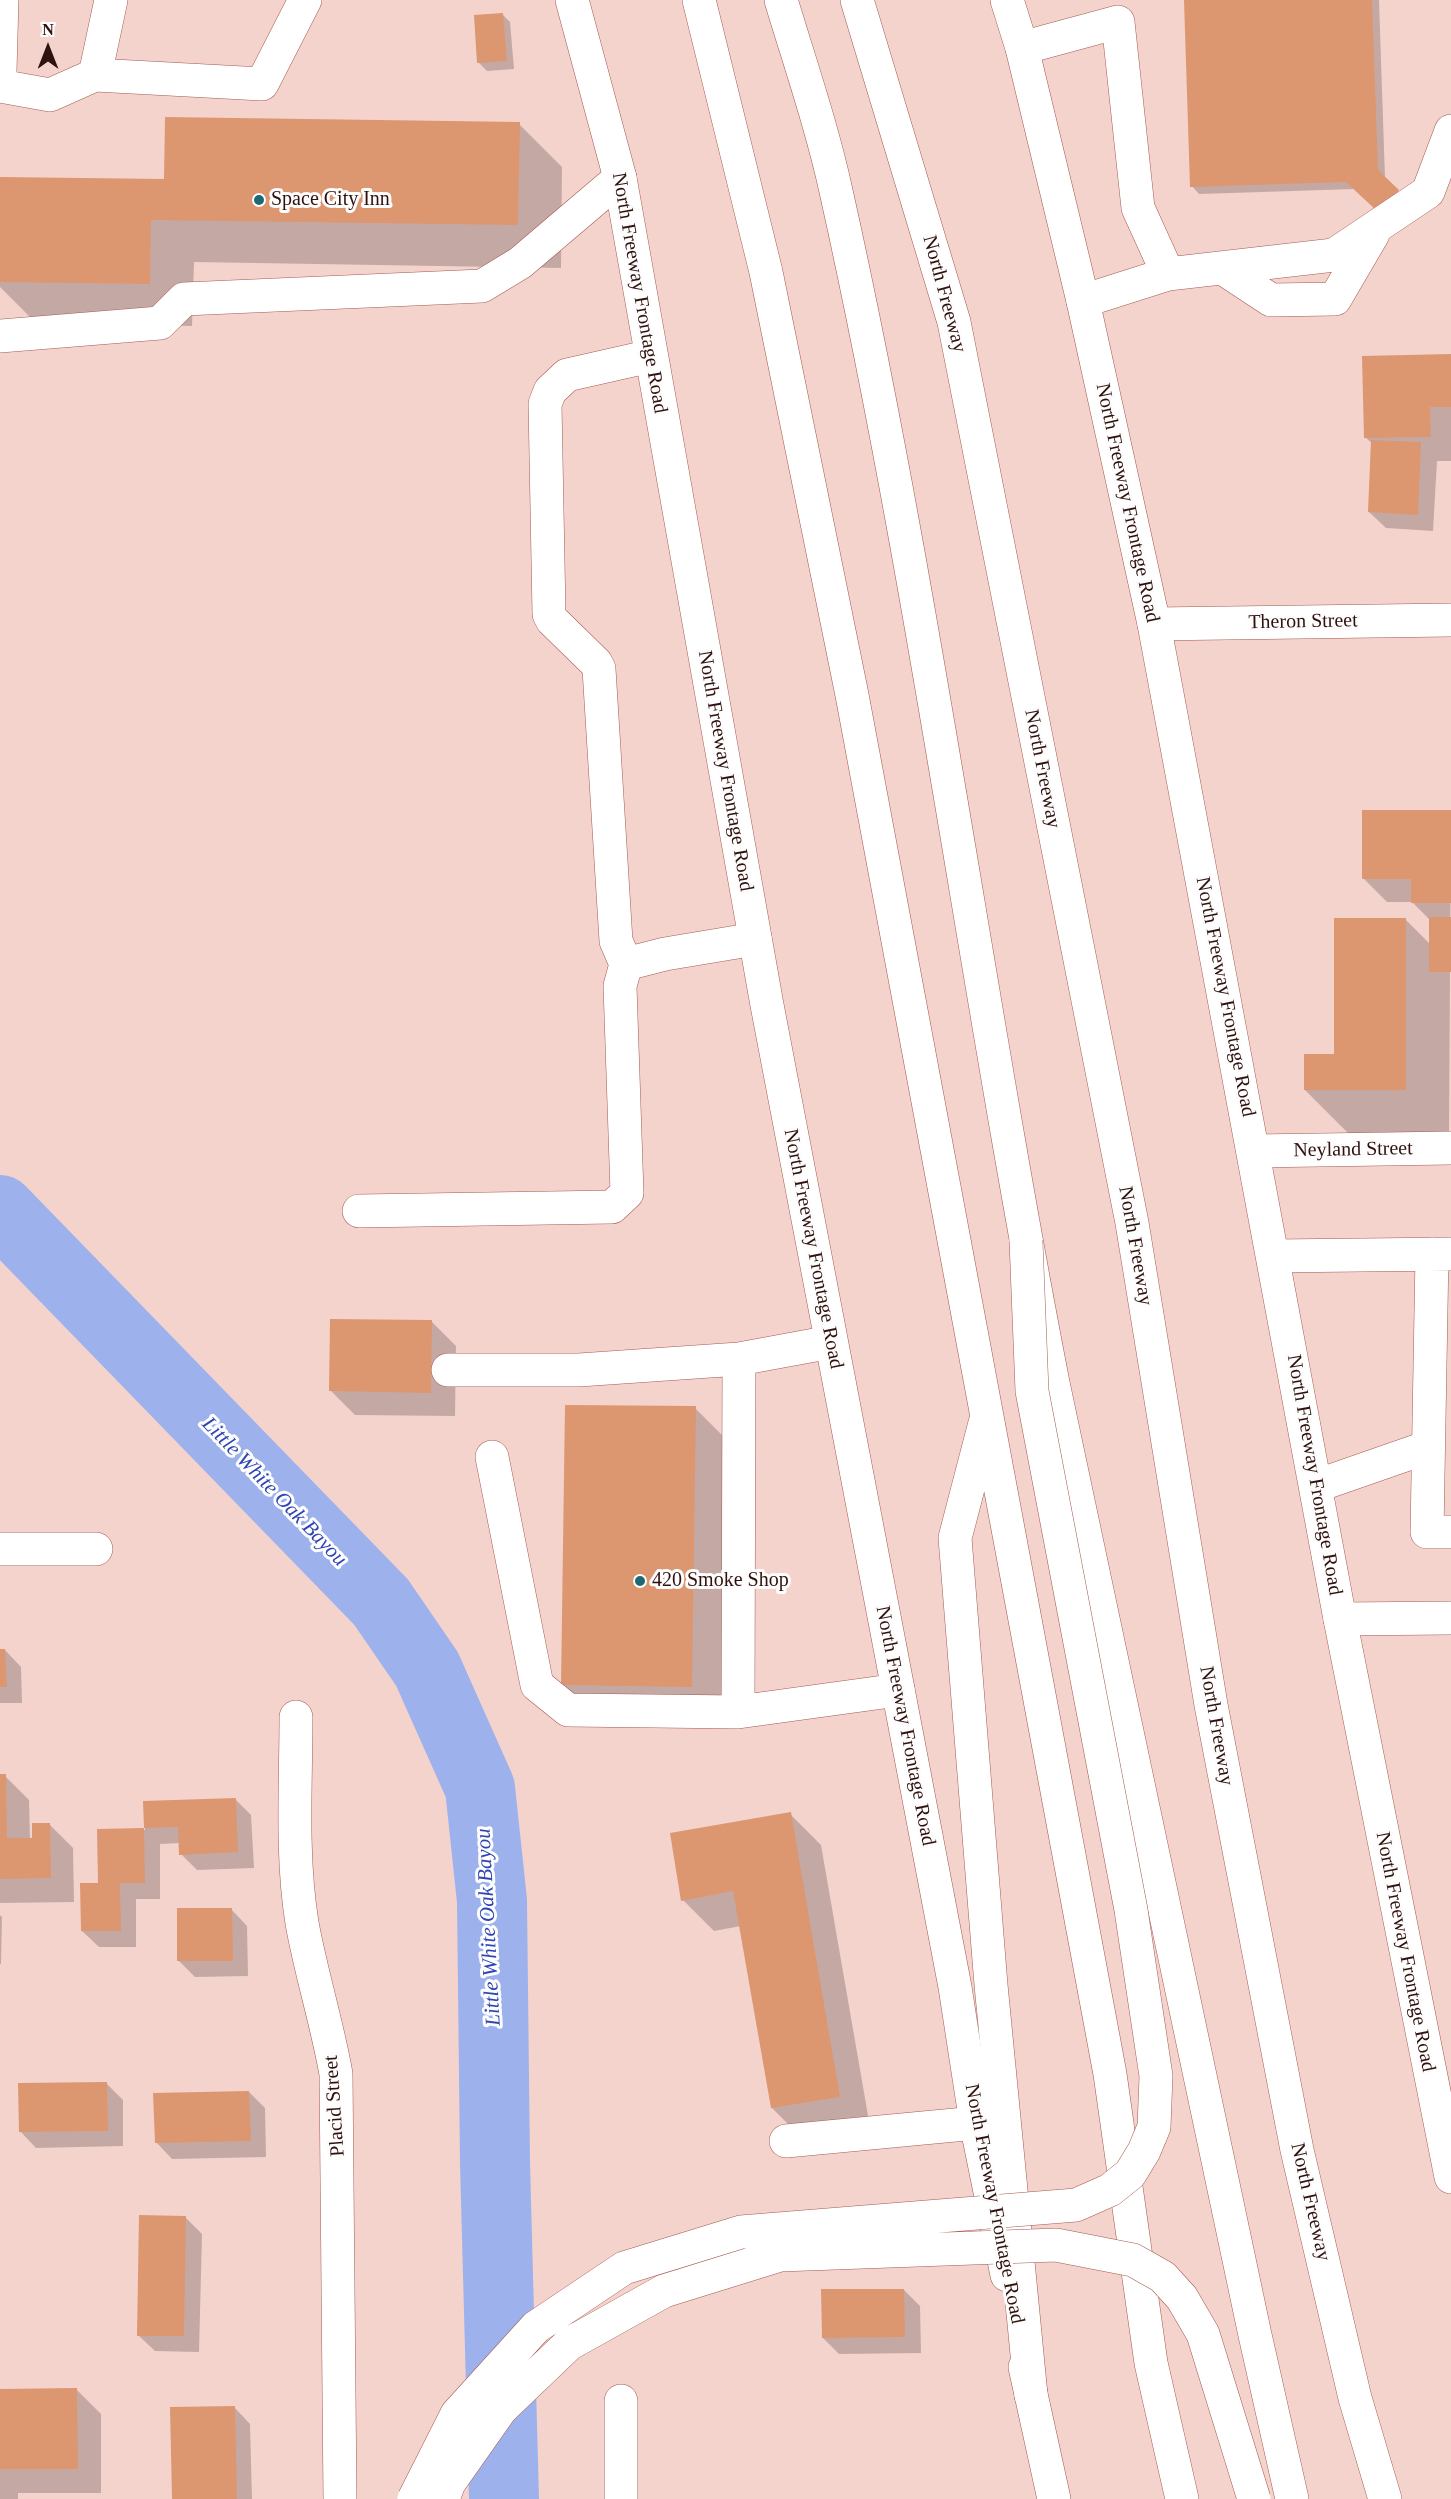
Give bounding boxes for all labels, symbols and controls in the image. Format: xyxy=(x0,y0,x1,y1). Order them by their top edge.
north arrow xyxy=(18,18,78,78)
text: N xyxy=(42,21,54,38)
street label: North Freeway Frontage Road xyxy=(606,171,672,415)
place label: Space City Inn xyxy=(271,188,390,212)
marker: Space City Inn xyxy=(252,193,266,207)
street label: North Freeway xyxy=(917,233,971,355)
street label: North Freeway Frontage Road xyxy=(1090,381,1164,625)
street label: Theron Street xyxy=(1248,609,1358,635)
street label: North Freeway Frontage Road xyxy=(692,649,758,893)
street label: North Freeway xyxy=(1019,708,1065,830)
street label: North Freeway Frontage Road xyxy=(1190,875,1260,1119)
street label: North Freeway Frontage Road xyxy=(778,1127,848,1371)
street label: Neyland Street xyxy=(1293,1137,1413,1163)
street label: North Freeway xyxy=(1113,1185,1157,1307)
street label: North Freeway Frontage Road xyxy=(1281,1353,1347,1597)
water label: Little White Oak Bayou xyxy=(196,1412,352,1572)
place label: 420 Smoke Shop xyxy=(652,1569,789,1593)
marker: 420 Smoke Shop xyxy=(633,1574,647,1588)
street label: North Freeway Frontage Road xyxy=(870,1604,940,1848)
street label: North Freeway xyxy=(1194,1665,1238,1787)
water label: Little White Oak Bayou xyxy=(471,1828,507,2026)
street label: North Freeway Frontage Road xyxy=(1370,1830,1440,2074)
street label: Placid Street xyxy=(319,2054,351,2158)
street label: North Freeway Frontage Road xyxy=(959,2082,1029,2326)
street label: North Freeway xyxy=(1285,2141,1335,2263)

